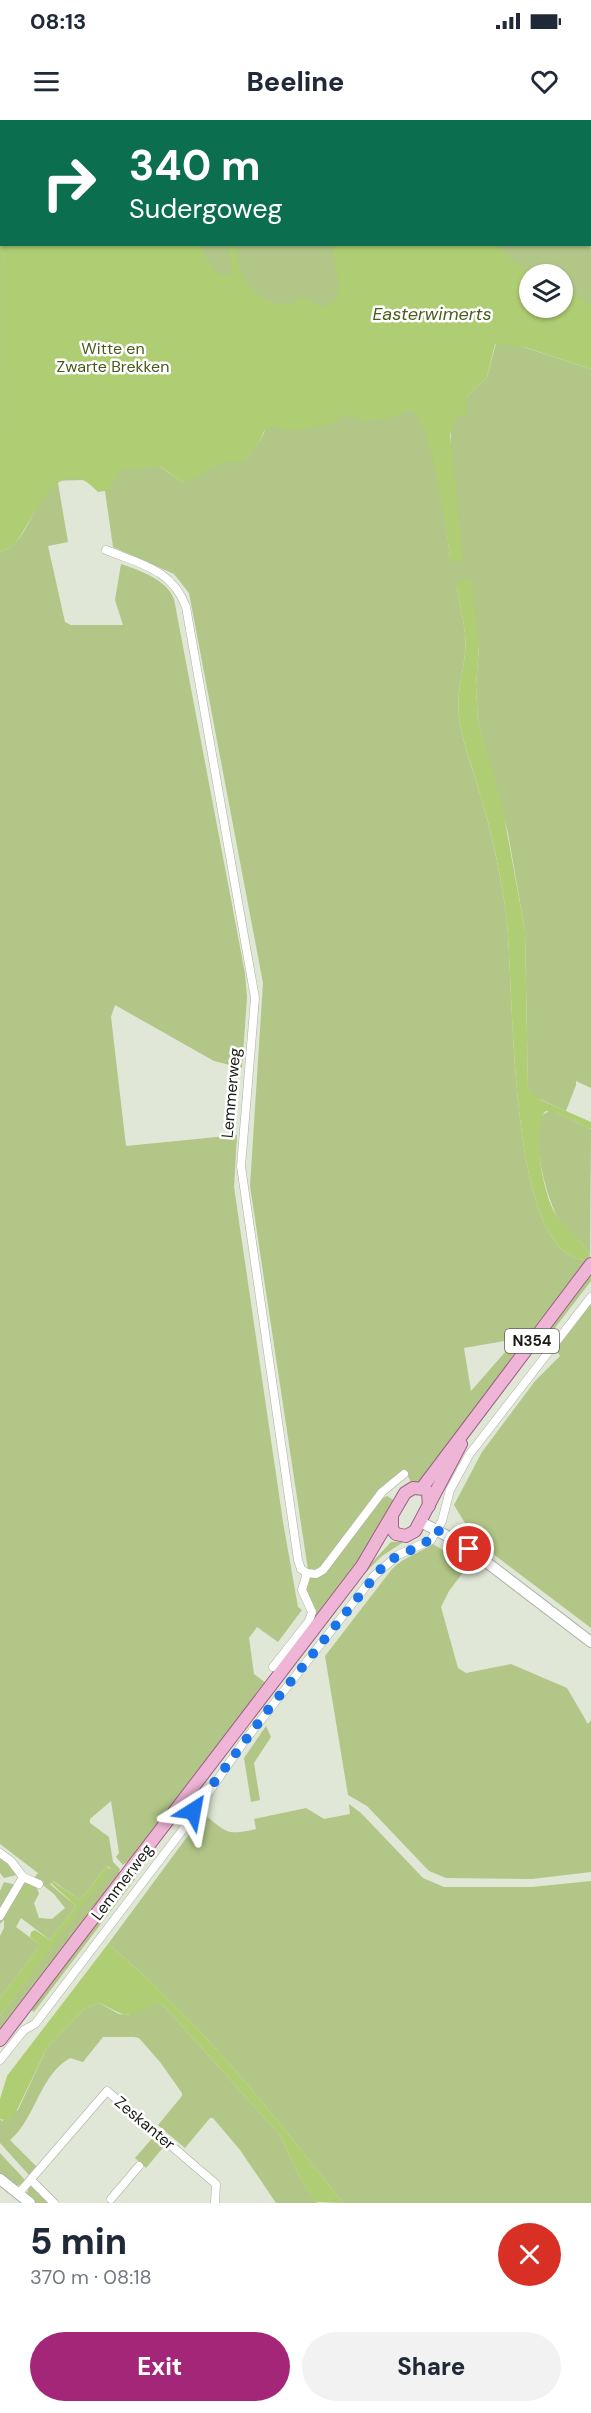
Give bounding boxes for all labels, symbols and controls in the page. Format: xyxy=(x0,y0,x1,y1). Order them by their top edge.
text: 08:13 xyxy=(30,7,86,36)
text: Beeline xyxy=(247,64,344,99)
icon: menu xyxy=(30,65,63,98)
icon: heart xyxy=(528,65,561,98)
text: 340 m xyxy=(129,138,261,193)
icon: right xyxy=(30,144,108,222)
text: Sudergoweg xyxy=(129,191,283,226)
map controls xyxy=(519,264,573,318)
button: layers xyxy=(519,264,573,318)
water label: Easterwimerts xyxy=(372,302,492,326)
park label: Witte en Zwarte Brekken xyxy=(57,338,169,377)
street label: Lemmerweg xyxy=(217,1047,245,1139)
road number: N354 xyxy=(505,1329,559,1353)
pin xyxy=(443,1523,494,1574)
icon: arrive xyxy=(452,1532,485,1565)
position arrow xyxy=(161,1779,225,1843)
street label: Lemmerweg xyxy=(86,1839,158,1924)
street label: Zeskanter xyxy=(110,2092,180,2154)
text: 5 min xyxy=(30,2218,127,2265)
button: close xyxy=(498,2223,561,2286)
text: 370 m · 08:18 xyxy=(30,2264,152,2290)
button: Exit xyxy=(30,2332,290,2401)
button: Share xyxy=(302,2332,561,2401)

